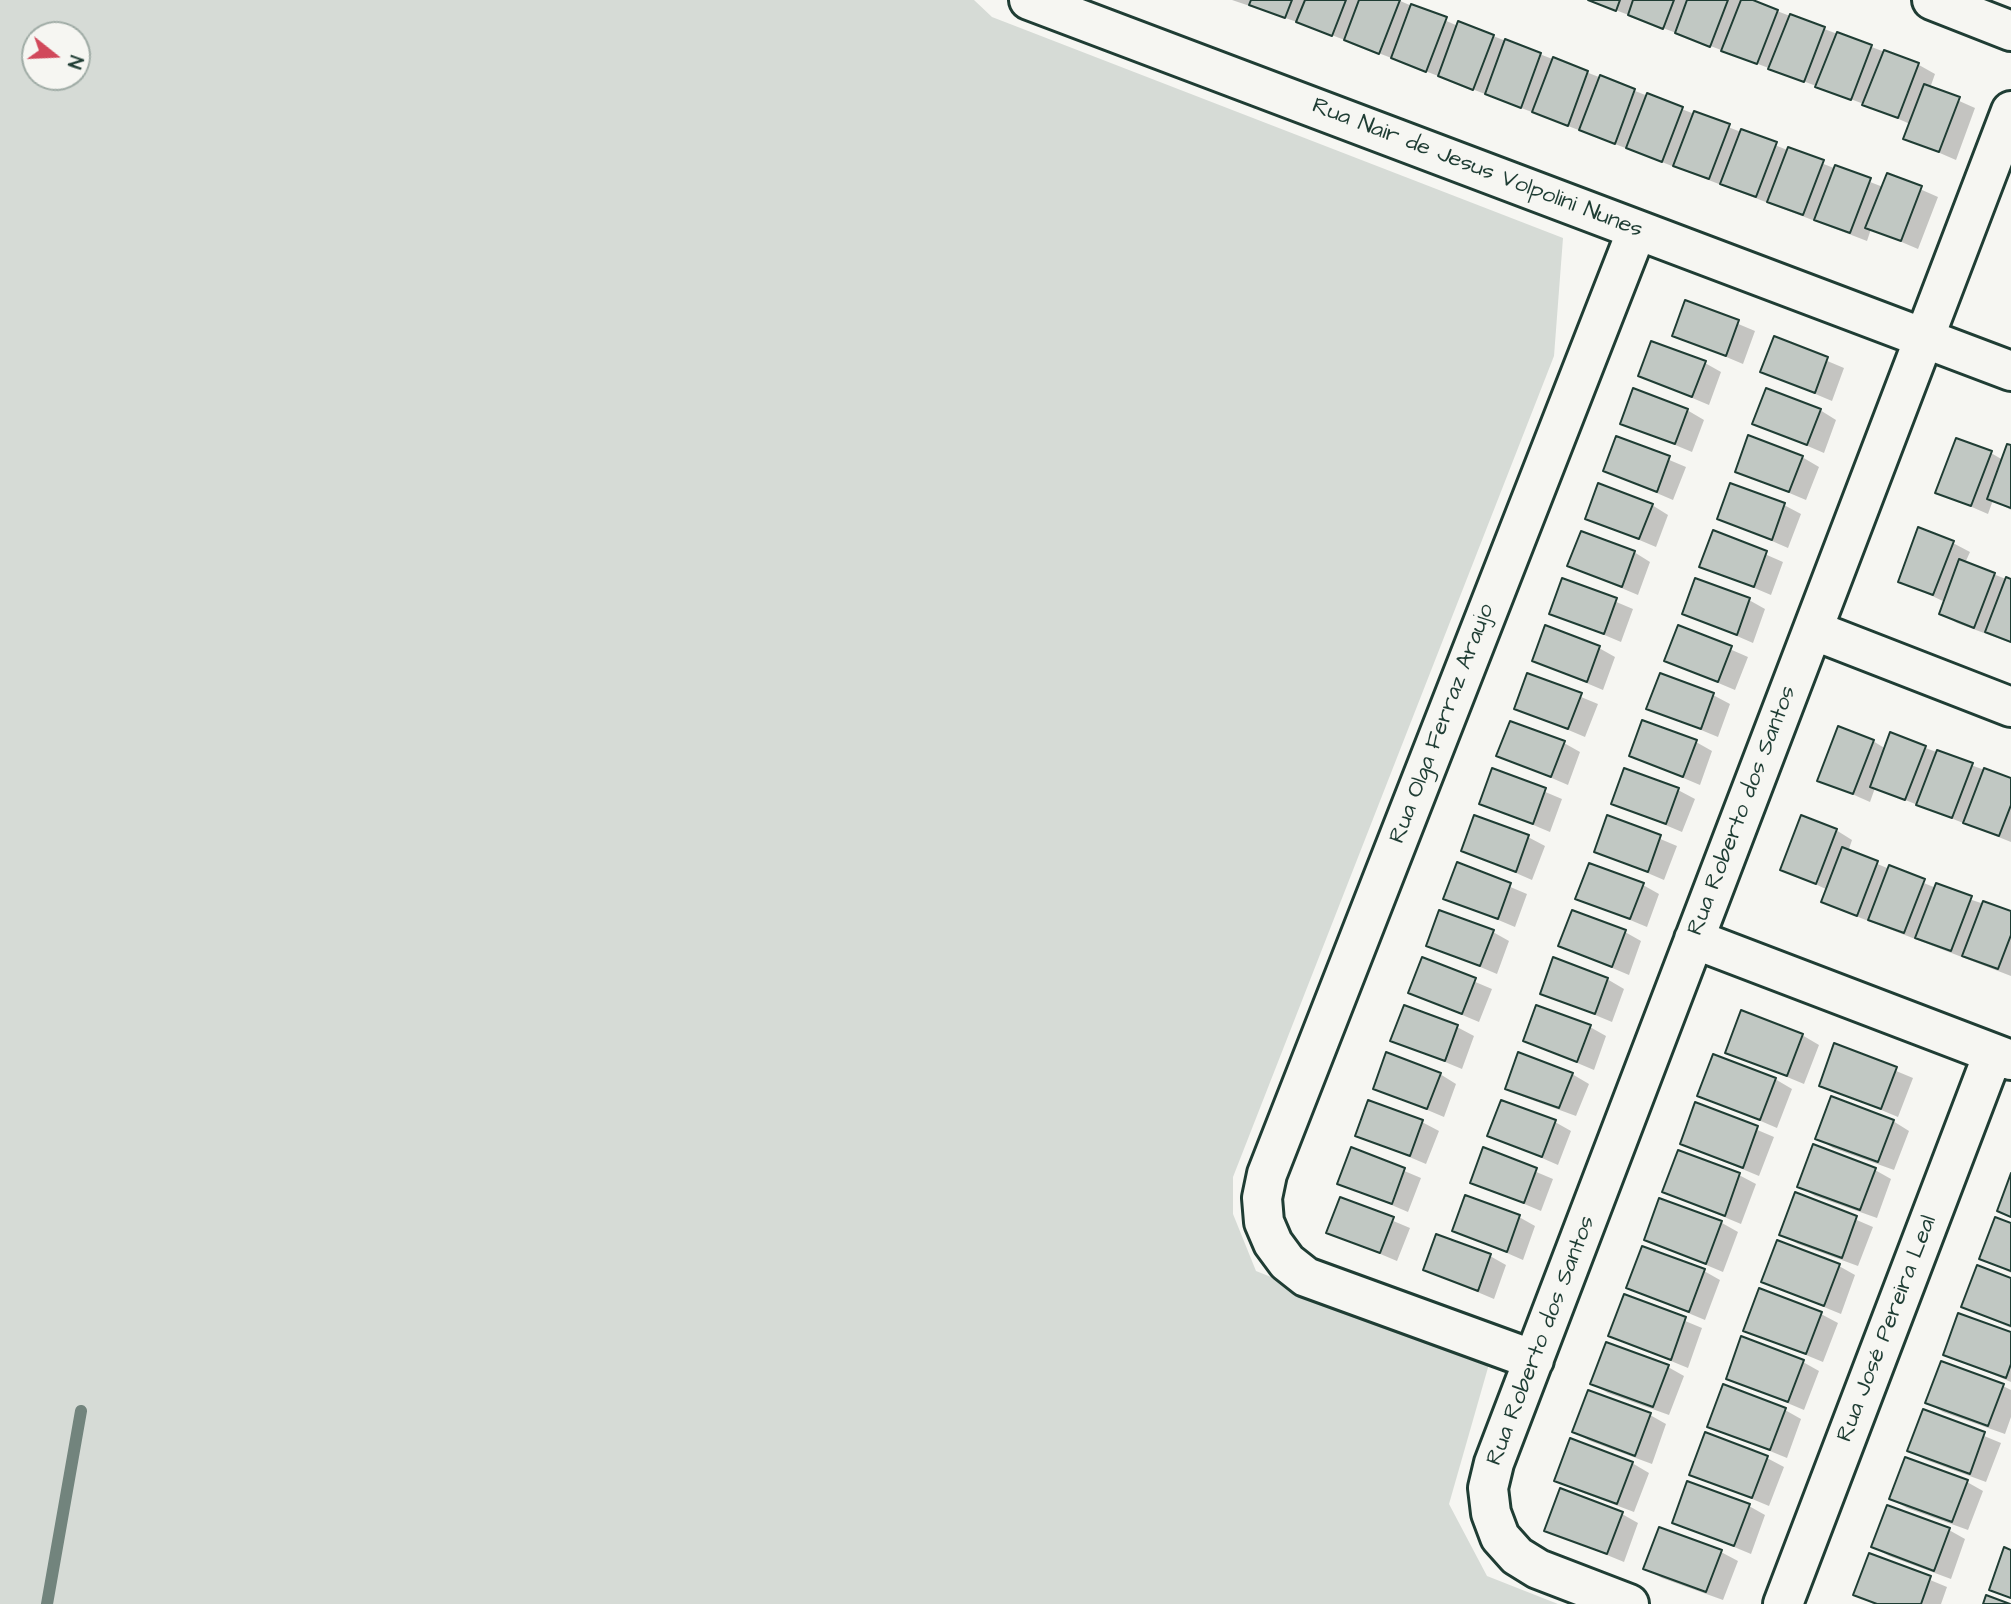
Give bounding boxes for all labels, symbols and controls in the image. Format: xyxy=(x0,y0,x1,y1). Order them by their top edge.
north arrow xyxy=(21,21,91,91)
text: N xyxy=(60,52,89,72)
street label: Rua Nair de Jesus Volpolini Nunes xyxy=(1308,93,1646,245)
street label: Rua Olga Ferraz Araujo xyxy=(1384,600,1502,848)
street label: Rua Roberto dos Santos xyxy=(1683,682,1803,940)
street label: Rua Roberto dos Santos xyxy=(1482,1212,1602,1470)
street label: Rua José Pereira Leal xyxy=(1832,1212,1944,1446)

